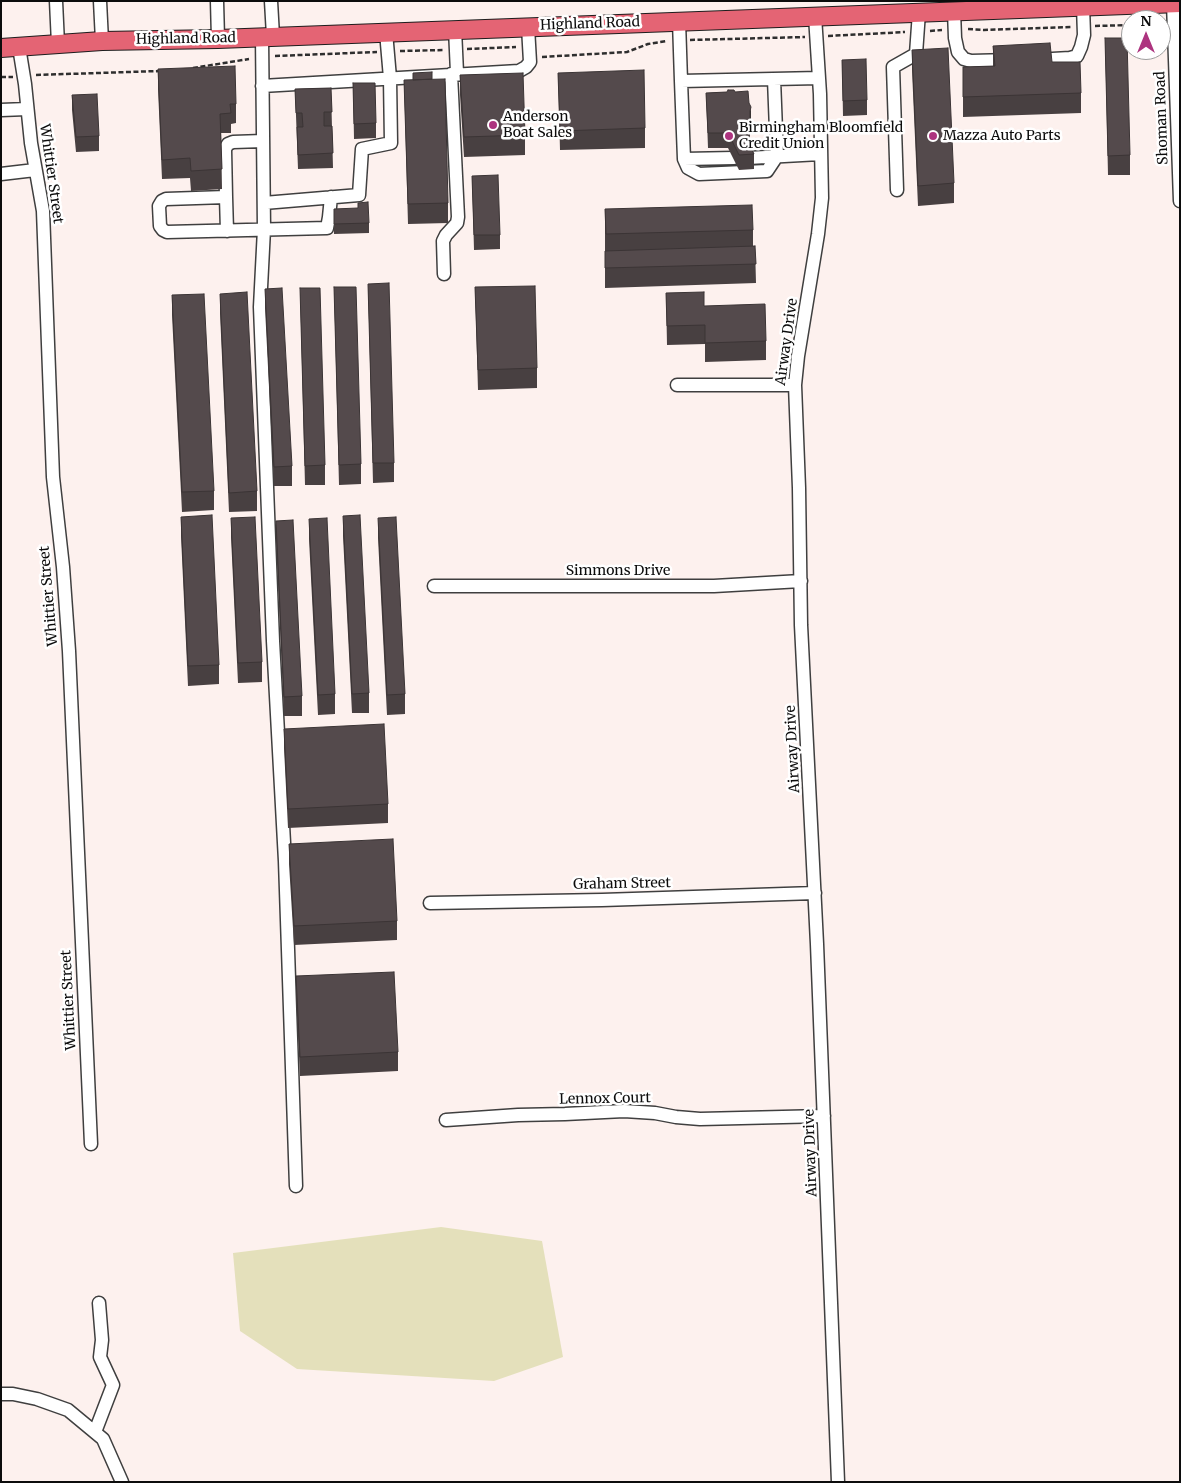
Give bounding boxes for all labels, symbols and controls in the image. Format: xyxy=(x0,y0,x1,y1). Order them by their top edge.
north arrow xyxy=(1121,10,1171,60)
text: N xyxy=(1140,12,1152,30)
street label: Highland Road xyxy=(540,14,640,34)
street label: Highland Road xyxy=(136,30,236,48)
street label: Shoman Road xyxy=(1152,71,1172,165)
place label: Anderson Boat Sales xyxy=(503,109,572,142)
marker: Anderson Boat Sales xyxy=(487,119,499,131)
place label: Birmingham Bloomfield Credit Union xyxy=(739,120,903,152)
street label: Whittier Street xyxy=(36,123,66,225)
place label: Mazza Auto Parts xyxy=(943,128,1061,144)
marker: Birmingham Bloomfield Credit Union xyxy=(723,130,735,142)
marker: Mazza Auto Parts xyxy=(927,130,939,142)
street label: Airway Drive xyxy=(773,297,801,387)
street label: Whittier Street xyxy=(36,545,62,647)
street label: Simmons Drive xyxy=(566,563,670,579)
street label: Airway Drive xyxy=(782,705,804,793)
street label: Graham Street xyxy=(573,875,671,893)
street label: Whittier Street xyxy=(58,949,80,1051)
street label: Lennox Court xyxy=(559,1090,651,1108)
street label: Airway Drive xyxy=(801,1109,821,1197)

